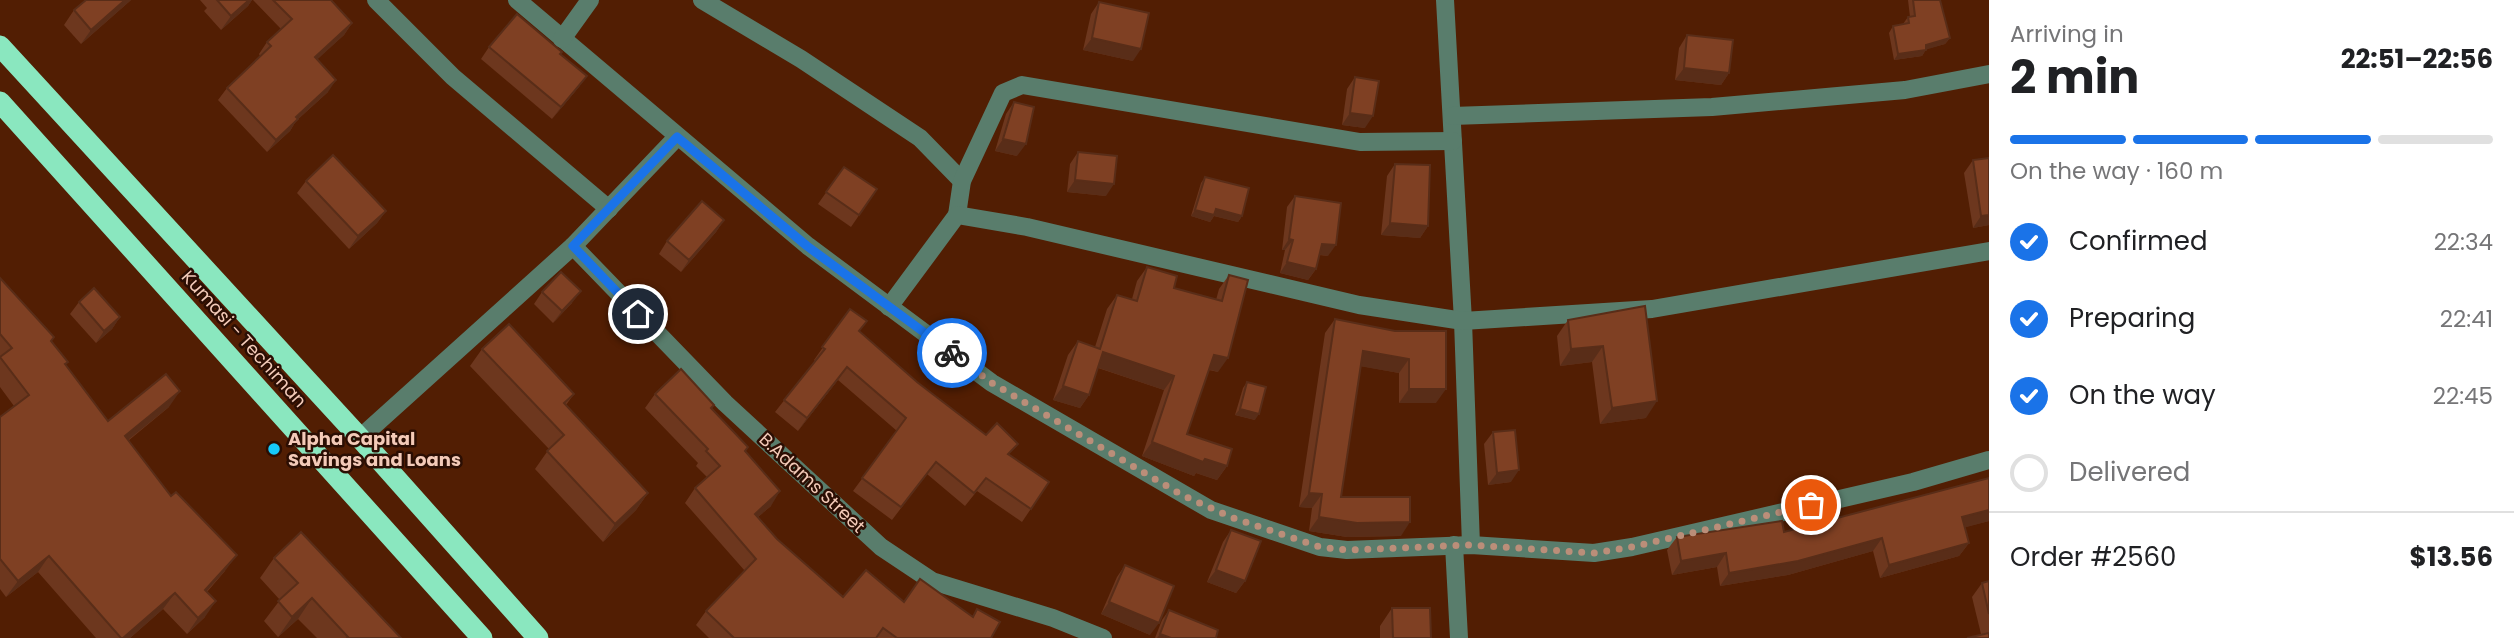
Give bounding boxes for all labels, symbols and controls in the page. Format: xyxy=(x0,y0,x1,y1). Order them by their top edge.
text: Arriving in xyxy=(2010,18,2124,50)
text: 22:51–22:56 xyxy=(2341,41,2493,77)
text: 2 min xyxy=(2010,45,2139,109)
text: On the way · 160 m xyxy=(2010,155,2223,187)
icon: check xyxy=(2010,223,2048,261)
text: Confirmed xyxy=(2069,223,2207,259)
text: 22:34 xyxy=(2434,226,2493,258)
street label: Kumasi - Techiman xyxy=(176,265,313,413)
pin xyxy=(608,284,668,344)
icon: home xyxy=(619,295,657,333)
icon: check xyxy=(2010,300,2048,338)
text: Preparing xyxy=(2069,300,2195,336)
text: 22:41 xyxy=(2440,303,2493,335)
courier xyxy=(917,318,987,388)
icon: bike xyxy=(933,334,971,372)
icon: check xyxy=(2010,377,2048,415)
text: On the way xyxy=(2069,377,2216,413)
text: 22:45 xyxy=(2433,380,2493,412)
place label: Alpha Capital Savings and Loans xyxy=(288,426,461,472)
street label: B.Adams Street xyxy=(754,427,871,538)
marker: Alpha Capital Savings and Loans xyxy=(266,441,282,457)
text: Delivered xyxy=(2069,454,2190,490)
pin xyxy=(1781,475,1841,535)
icon: bag xyxy=(1792,486,1830,524)
text: Order #2560 xyxy=(2010,539,2176,575)
text: $13.56 xyxy=(2410,539,2493,575)

